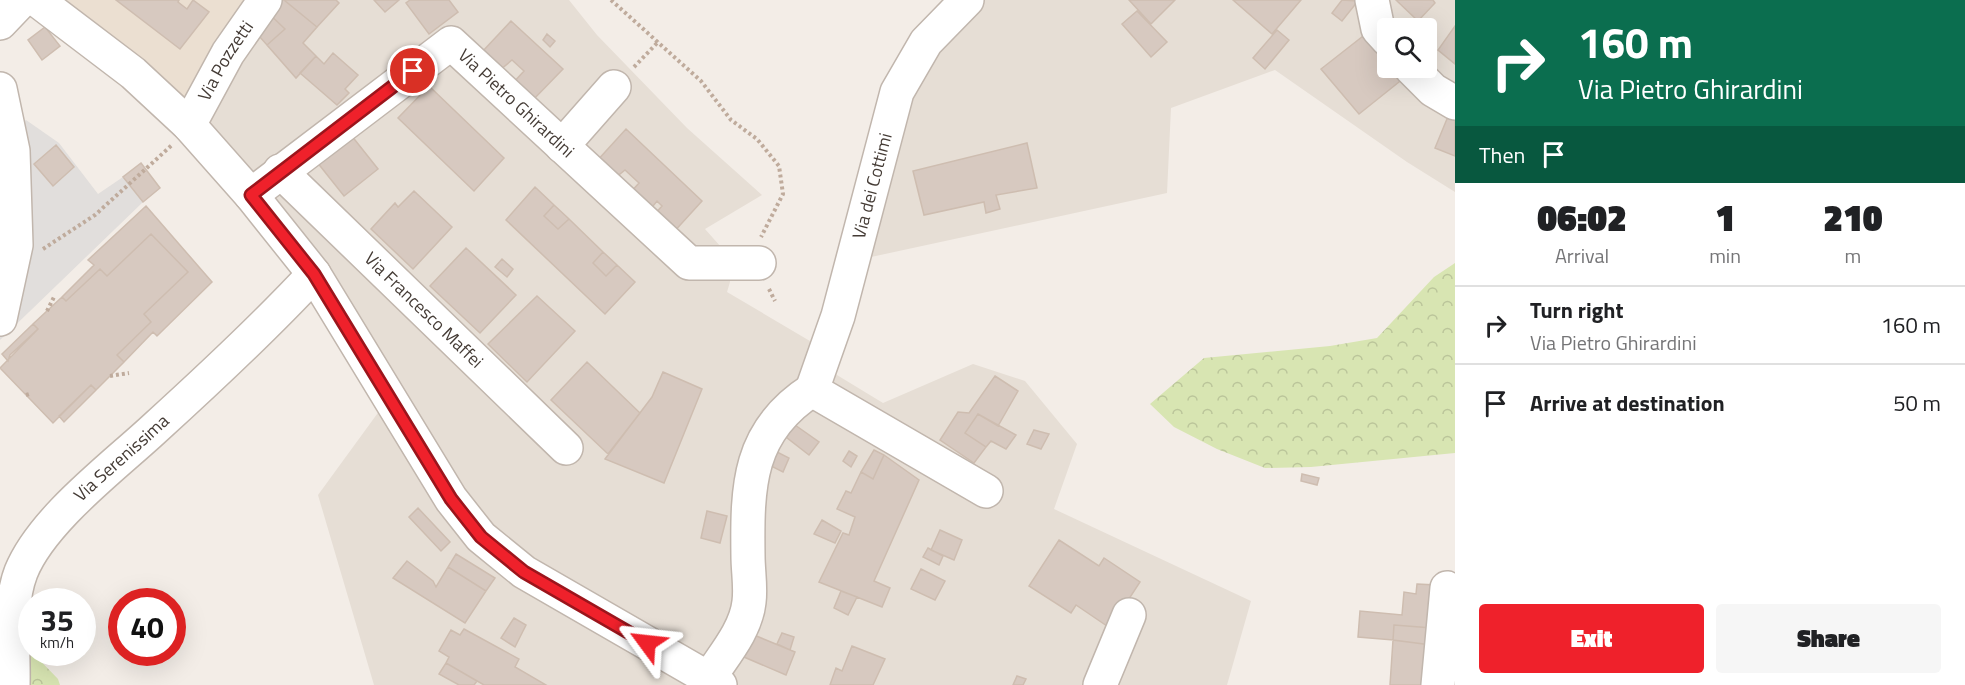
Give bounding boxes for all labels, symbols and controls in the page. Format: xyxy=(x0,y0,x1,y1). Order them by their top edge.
text: 160 m xyxy=(1578,10,1693,74)
street label: Via Pozzetti xyxy=(191,15,260,105)
map controls xyxy=(1377,18,1437,78)
button: search xyxy=(1377,18,1437,78)
icon: right xyxy=(1479,24,1557,102)
street label: Via Pietro Ghirardini xyxy=(452,42,581,164)
pin xyxy=(387,45,438,96)
icon: arrive xyxy=(396,54,429,87)
text: Via Pietro Ghirardini xyxy=(1578,68,1803,109)
street label: Via dei Cottimi xyxy=(845,130,899,242)
text: Then xyxy=(1479,138,1525,172)
icon: arrive xyxy=(1537,138,1570,171)
text: 06:02 xyxy=(1537,190,1627,245)
text: 1 xyxy=(1715,190,1735,245)
text: 210 xyxy=(1823,190,1883,245)
text: Arrival xyxy=(1555,240,1609,271)
text: min xyxy=(1709,240,1741,271)
text: m xyxy=(1845,240,1861,271)
street label: Via Francesco Maffei xyxy=(358,246,490,374)
text: Turn right xyxy=(1530,293,1624,327)
text: 160 m xyxy=(1881,308,1941,342)
icon: right xyxy=(1479,309,1512,342)
text: Via Pietro Ghirardini xyxy=(1530,327,1697,358)
text: Arrive at destination xyxy=(1530,386,1725,420)
text: 50 m xyxy=(1893,386,1941,420)
icon: arrive xyxy=(1479,387,1512,420)
street label: Via Serenissima xyxy=(67,408,175,508)
speed limit sign: 40 xyxy=(108,588,186,666)
text: 35 xyxy=(40,597,74,643)
button: Exit xyxy=(1479,604,1704,673)
button: Share xyxy=(1716,604,1941,673)
position arrow xyxy=(615,611,679,675)
text: km/h xyxy=(40,631,74,654)

